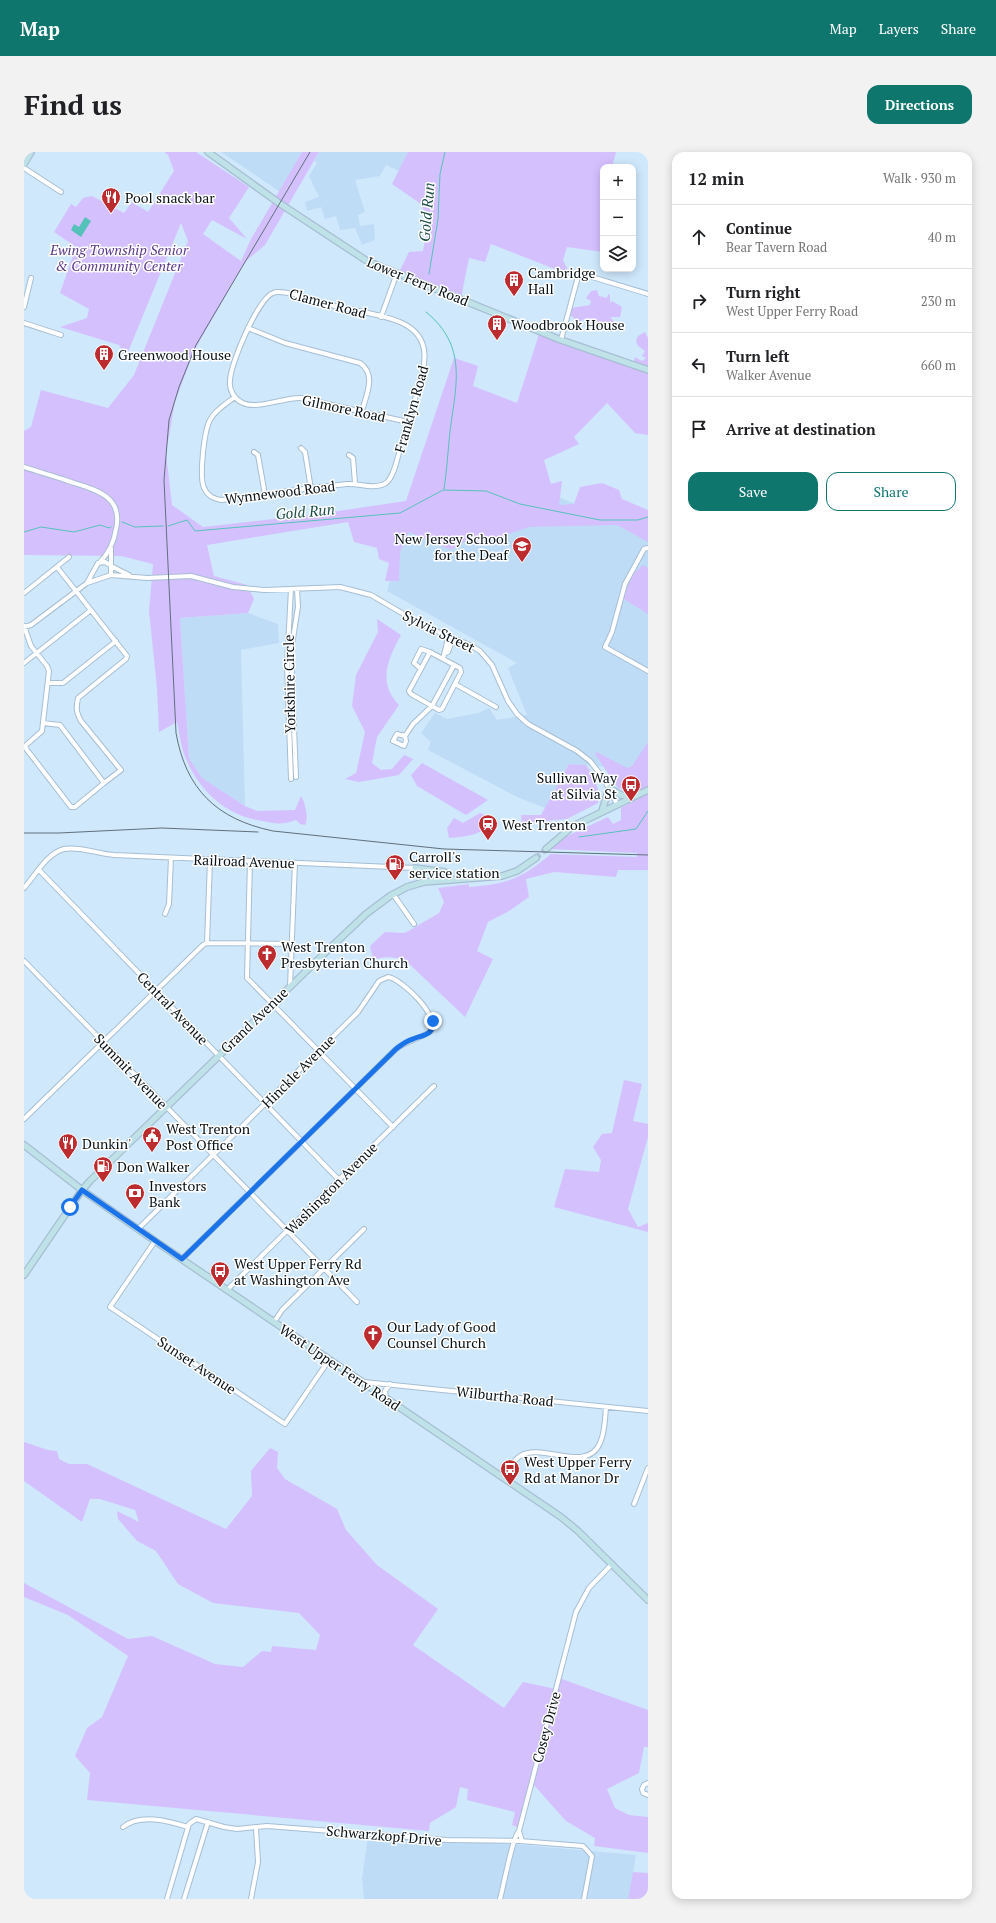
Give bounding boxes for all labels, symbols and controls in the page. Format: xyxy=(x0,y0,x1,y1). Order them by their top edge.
text: Map xyxy=(20,16,60,41)
text: Map xyxy=(830,19,857,38)
text: Layers xyxy=(879,19,919,38)
text: Share xyxy=(941,19,976,38)
button: Directions xyxy=(867,85,972,124)
text: Find us xyxy=(24,86,122,123)
map controls xyxy=(600,164,636,272)
button: + xyxy=(600,164,636,200)
text: 12 min xyxy=(688,167,744,190)
text: Walk · 930 m xyxy=(883,169,956,187)
water label: Gold Run xyxy=(413,182,439,242)
restaurant icon: Pool snack bar xyxy=(100,186,122,214)
place label: Pool snack bar xyxy=(125,188,215,207)
button: − xyxy=(600,200,636,236)
text: Continue xyxy=(726,218,792,238)
icon: ahead xyxy=(688,226,710,248)
text: 40 m xyxy=(928,228,956,246)
button: layers xyxy=(600,236,636,272)
text: Bear Tavern Road xyxy=(726,238,827,256)
park label: Ewing Township Senior & Community Center xyxy=(49,240,189,275)
street label: Lower Ferry Road xyxy=(364,252,472,310)
place label: Cambridge Hall xyxy=(528,263,596,298)
building icon: Cambridge Hall xyxy=(503,269,525,297)
text: Turn right xyxy=(726,282,801,302)
street label: Clamer Road xyxy=(287,284,369,323)
icon: right xyxy=(688,290,710,312)
text: 230 m xyxy=(921,292,956,310)
text: West Upper Ferry Road xyxy=(726,302,858,320)
building icon: Woodbrook House xyxy=(486,313,508,341)
place label: Woodbrook House xyxy=(511,315,625,334)
building icon: Greenwood House xyxy=(93,343,115,371)
place label: Greenwood House xyxy=(118,345,231,364)
text: Turn left xyxy=(726,346,790,366)
icon: left xyxy=(688,354,710,376)
text: 660 m xyxy=(921,356,956,374)
street label: Franklyn Road xyxy=(389,363,433,455)
text: Walker Avenue xyxy=(726,366,811,384)
street label: Gilmore Road xyxy=(300,390,388,426)
icon: arrive xyxy=(688,418,710,440)
text: Arrive at destination xyxy=(726,419,876,439)
button: Save xyxy=(688,472,818,511)
button: Share xyxy=(826,472,956,511)
street label: Wynnewood Road xyxy=(224,476,336,508)
water label: Gold Run xyxy=(275,498,335,524)
place label: New Jersey School for the Deaf xyxy=(395,529,509,564)
school or university icon: New Jersey School for the Deaf xyxy=(511,535,533,563)
street label: Sylvia Street xyxy=(400,605,479,657)
street label: Yorkshire Circle xyxy=(279,634,299,734)
place label: Sullivan Way at Silvia St xyxy=(537,768,618,803)
bus stop icon: Sullivan Way at Silvia St xyxy=(620,774,642,802)
station icon: West Trenton xyxy=(477,813,499,841)
place label: West Trenton xyxy=(502,815,587,834)
place label: Carroll's service station xyxy=(409,847,500,882)
street label: Railroad Avenue xyxy=(193,850,295,872)
fuel station icon: Carroll's service station xyxy=(384,853,406,881)
place label: West Trenton Presbyterian Church xyxy=(281,937,408,972)
church icon: West Trenton Presbyterian Church xyxy=(256,943,278,971)
street label: Central Avenue xyxy=(133,967,213,1049)
street label: Grand Avenue xyxy=(216,983,292,1057)
route end xyxy=(424,1012,442,1030)
street label: Summit Avenue xyxy=(90,1029,172,1113)
street label: Hinckle Avenue xyxy=(257,1030,339,1112)
place label: West Trenton Post Office xyxy=(166,1119,251,1154)
public building icon: West Trenton Post Office xyxy=(141,1125,163,1153)
restaurant icon: Dunkin' xyxy=(57,1132,79,1160)
place label: Dunkin' xyxy=(82,1134,131,1153)
street label: Washington Avenue xyxy=(281,1138,381,1238)
fuel station icon: Don Walker xyxy=(92,1155,114,1183)
place label: Don Walker xyxy=(117,1157,190,1176)
place label: Investors Bank xyxy=(149,1176,207,1211)
bank icon: Investors Bank xyxy=(124,1182,146,1210)
route start xyxy=(61,1198,79,1216)
place label: West Upper Ferry Rd at Washington Ave xyxy=(234,1254,362,1289)
bus stop icon: West Upper Ferry Rd at Washington Ave xyxy=(209,1260,231,1288)
place label: Our Lady of Good Counsel Church xyxy=(387,1317,496,1352)
street label: West Upper Ferry Road xyxy=(276,1319,404,1415)
church icon: Our Lady of Good Counsel Church xyxy=(362,1323,384,1351)
street label: Sunset Avenue xyxy=(154,1332,240,1398)
street label: Wilburtha Road xyxy=(455,1381,555,1411)
place label: West Upper Ferry Rd at Manor Dr xyxy=(524,1452,633,1487)
bus stop icon: West Upper Ferry Rd at Manor Dr xyxy=(499,1458,521,1486)
street label: Cosey Drive xyxy=(527,1689,565,1765)
street label: Schwarzkopf Drive xyxy=(325,1820,443,1850)

